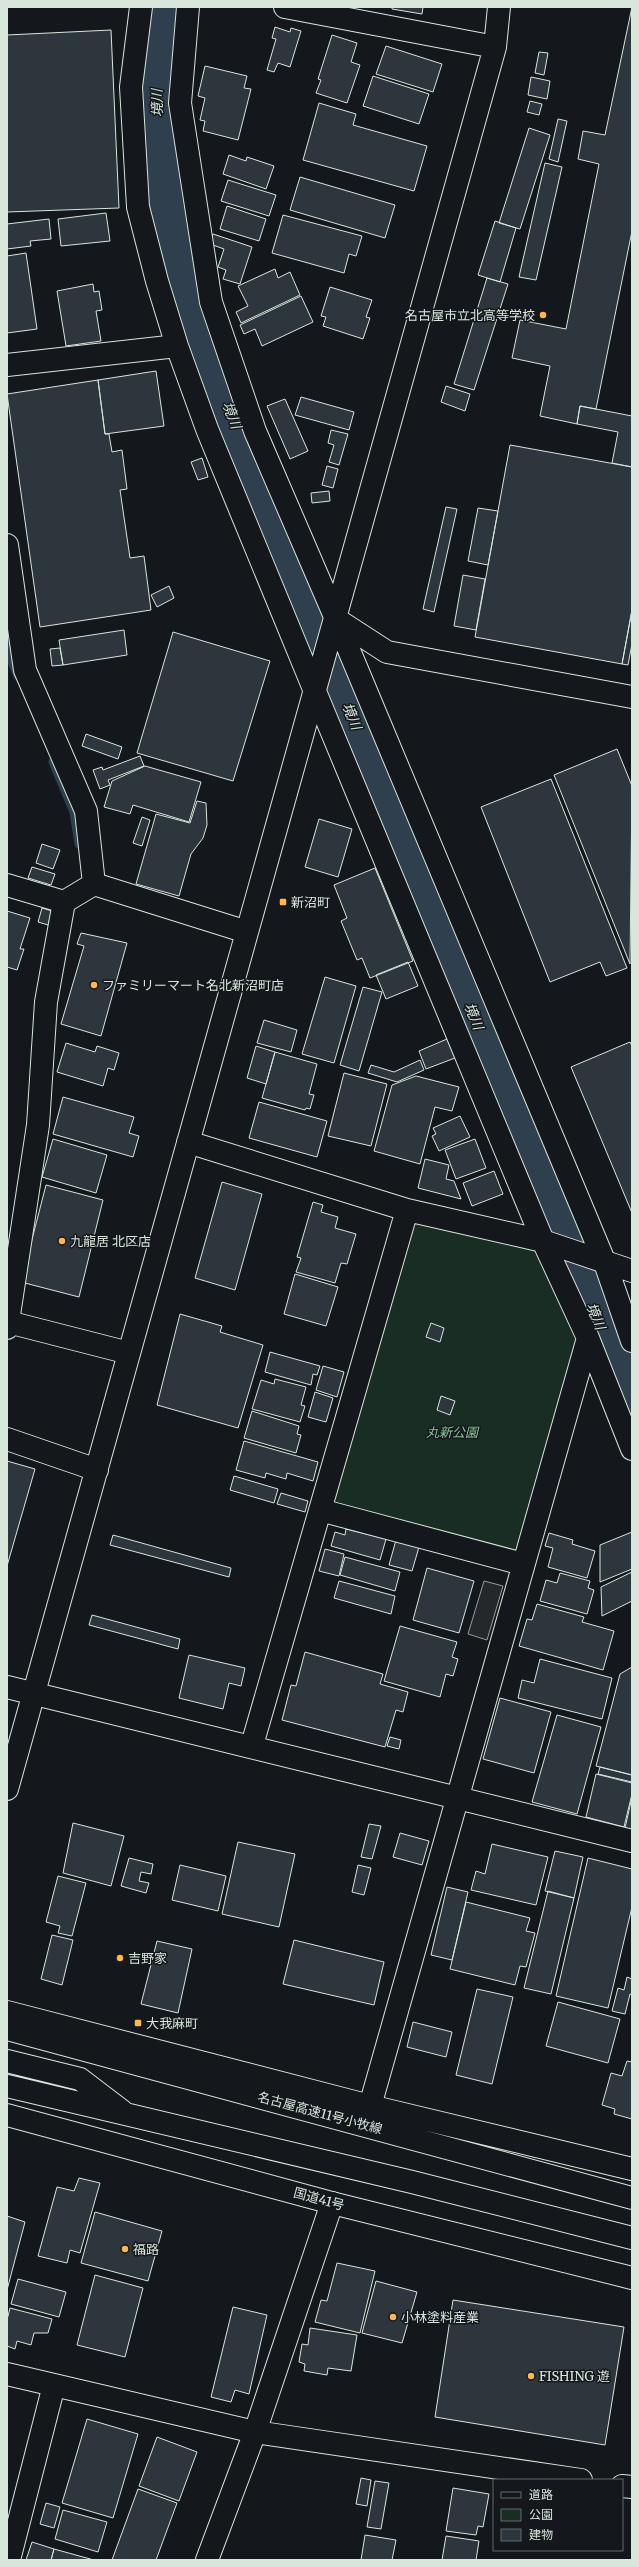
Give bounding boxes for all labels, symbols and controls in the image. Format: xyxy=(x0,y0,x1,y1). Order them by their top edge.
water label: 境川 xyxy=(148,87,166,117)
place label: 名古屋市立北高等学校 xyxy=(405,307,535,324)
marker: 名古屋市立北高等学校 xyxy=(538,310,548,320)
water label: 境川 xyxy=(219,399,246,433)
water label: 境川 xyxy=(338,700,366,734)
place label: 新沼町 xyxy=(291,894,330,911)
marker: 新沼町 xyxy=(278,897,288,907)
place label: ファミリーマート名北新沼町店 xyxy=(102,977,284,994)
marker: ファミリーマート名北新沼町店 xyxy=(89,980,99,990)
water label: 境川 xyxy=(460,1000,488,1034)
place label: 九龍居 北区店 xyxy=(70,1233,151,1250)
marker: 九龍居 北区店 xyxy=(57,1236,67,1246)
water label: 境川 xyxy=(582,1300,610,1334)
park label: 丸新公園 xyxy=(426,1424,480,1441)
place label: 吉野家 xyxy=(128,1950,167,1967)
marker: 吉野家 xyxy=(115,1953,125,1963)
place label: 大我麻町 xyxy=(146,2015,198,2032)
marker: 大我麻町 xyxy=(133,2018,143,2028)
street label: 名古屋高速11号小牧線 xyxy=(256,2088,384,2138)
street label: 国道41号 xyxy=(292,2184,346,2214)
place label: 福路 xyxy=(133,2241,159,2258)
marker: 福路 xyxy=(120,2244,130,2254)
place label: 小林塗料産業 xyxy=(401,2309,479,2326)
marker: 小林塗料産業 xyxy=(388,2312,398,2322)
place label: FISHING 遊 xyxy=(539,2368,610,2385)
marker: FISHING 遊 xyxy=(526,2371,536,2381)
legend xyxy=(493,2479,623,2551)
text: 道路 xyxy=(529,2487,553,2502)
text: 公園 xyxy=(529,2507,553,2522)
text: 建物 xyxy=(529,2527,553,2542)

